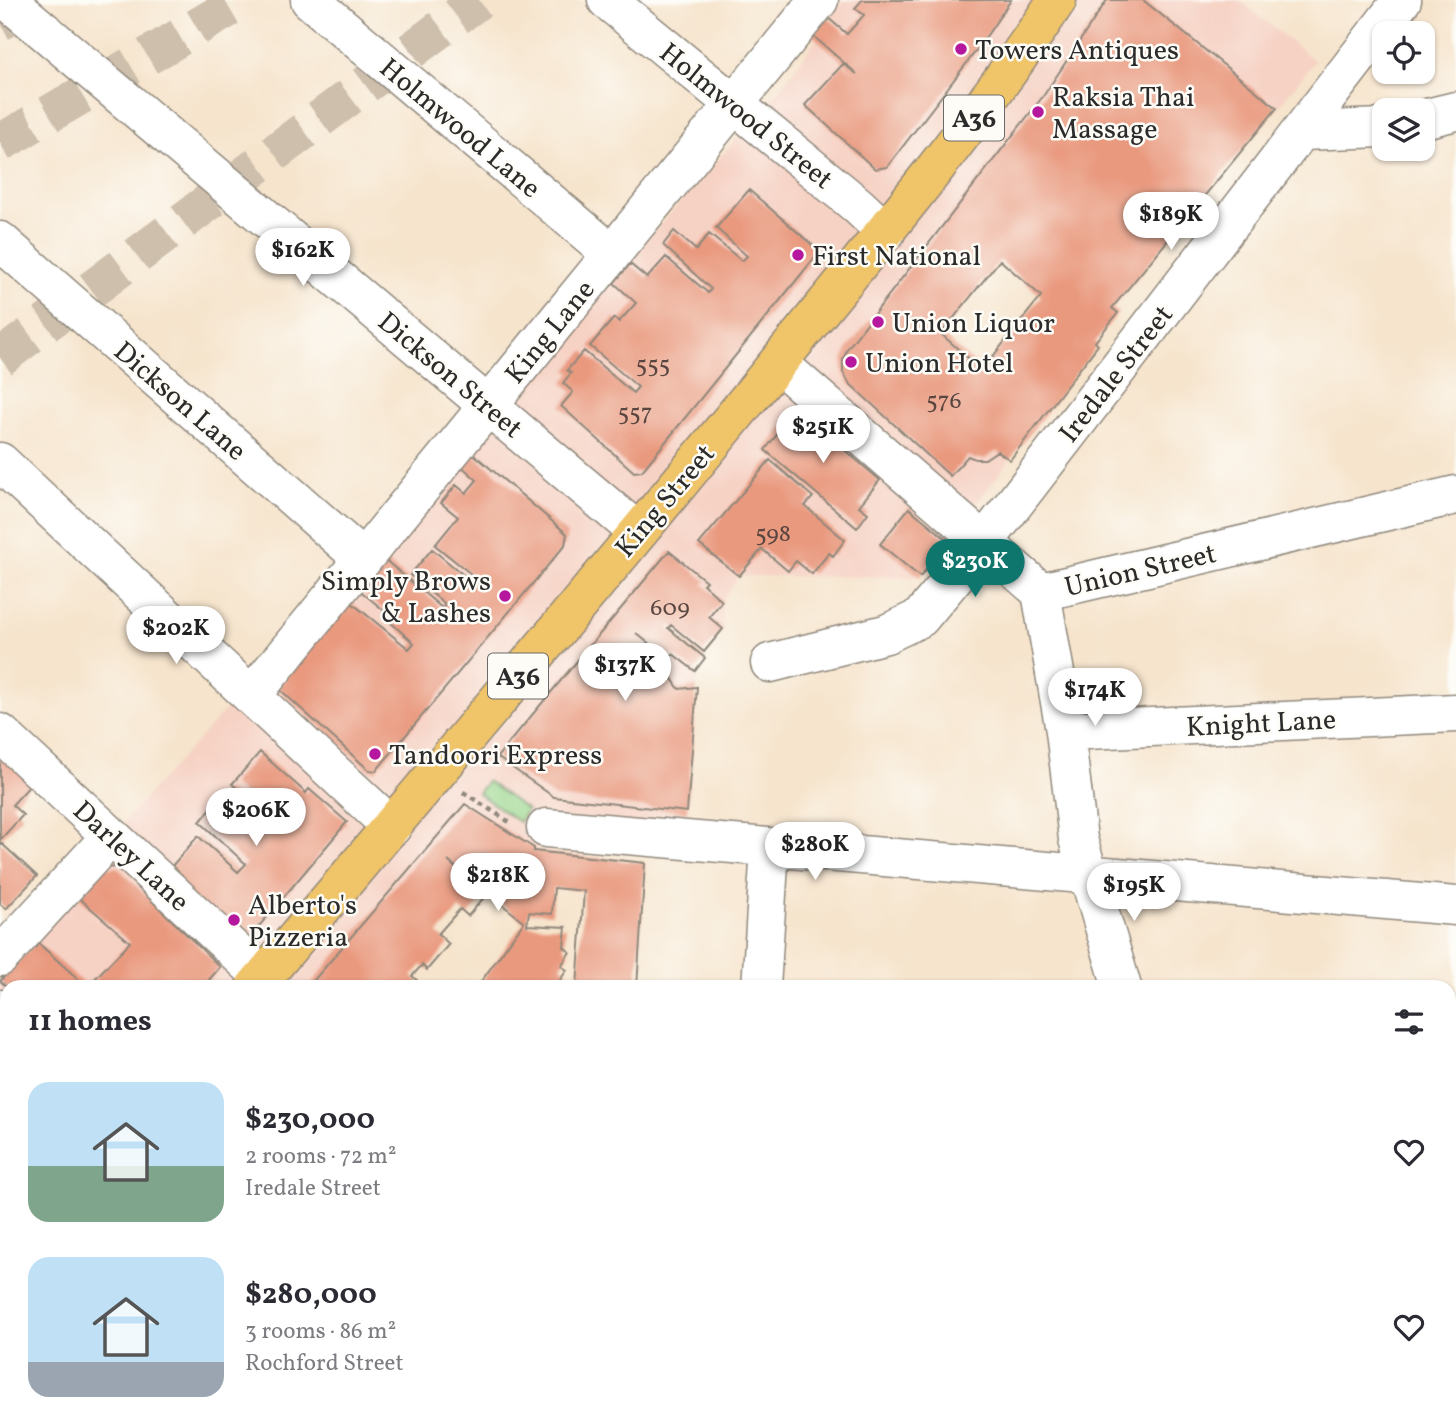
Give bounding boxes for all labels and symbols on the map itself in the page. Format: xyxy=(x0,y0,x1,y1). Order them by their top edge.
place label: Towers Antiques xyxy=(975,32,1179,71)
street label: Holmwood Street xyxy=(650,35,841,199)
marker: Towers Antiques xyxy=(953,41,969,57)
street label: Holmwood Lane xyxy=(370,50,549,208)
place label: Raksia Thai Massage xyxy=(1052,79,1194,150)
road number: A36 xyxy=(944,96,1004,140)
marker: Raksia Thai Massage xyxy=(1030,104,1046,120)
pin: $189K xyxy=(1122,192,1220,252)
pin: $162K xyxy=(254,229,352,288)
place label: First National xyxy=(812,238,981,277)
marker: First National xyxy=(790,247,806,263)
street label: King Lane xyxy=(497,272,605,393)
street label: Iredale Street xyxy=(1051,297,1183,452)
street label: Dickson Street xyxy=(368,304,530,448)
place label: Union Liquor xyxy=(892,305,1055,344)
marker: Union Liquor xyxy=(870,314,886,330)
street label: Dickson Lane xyxy=(104,333,254,471)
place label: Union Hotel xyxy=(865,345,1013,384)
house number: 555 xyxy=(636,349,670,383)
marker: Union Hotel xyxy=(843,354,859,370)
house number: 576 xyxy=(926,385,962,419)
house number: 557 xyxy=(618,397,652,431)
pin: $251K xyxy=(774,406,872,465)
street label: King Street xyxy=(607,436,725,567)
house number: 598 xyxy=(755,518,791,552)
street label: Union Street xyxy=(1061,535,1220,608)
pin: $230K xyxy=(926,540,1024,599)
place label: Simply Brows & Lashes xyxy=(321,563,491,634)
marker: Simply Brows & Lashes xyxy=(497,588,513,604)
house number: 609 xyxy=(650,592,690,626)
pin: $202K xyxy=(127,606,225,666)
pin: $137K xyxy=(576,644,674,703)
road number: A36 xyxy=(488,654,548,698)
pin: $174K xyxy=(1046,668,1144,728)
street label: Knight Lane xyxy=(1185,701,1337,748)
place label: Tandoori Express xyxy=(389,737,602,776)
marker: Tandoori Express xyxy=(367,746,383,762)
pin: $206K xyxy=(207,788,305,848)
street label: Darley Lane xyxy=(63,792,197,921)
pin: $280K xyxy=(766,822,864,882)
pin: $218K xyxy=(449,853,547,913)
pin: $195K xyxy=(1085,864,1183,923)
place label: Alberto's Pizzeria xyxy=(248,887,357,958)
marker: Alberto's Pizzeria xyxy=(226,912,242,928)

